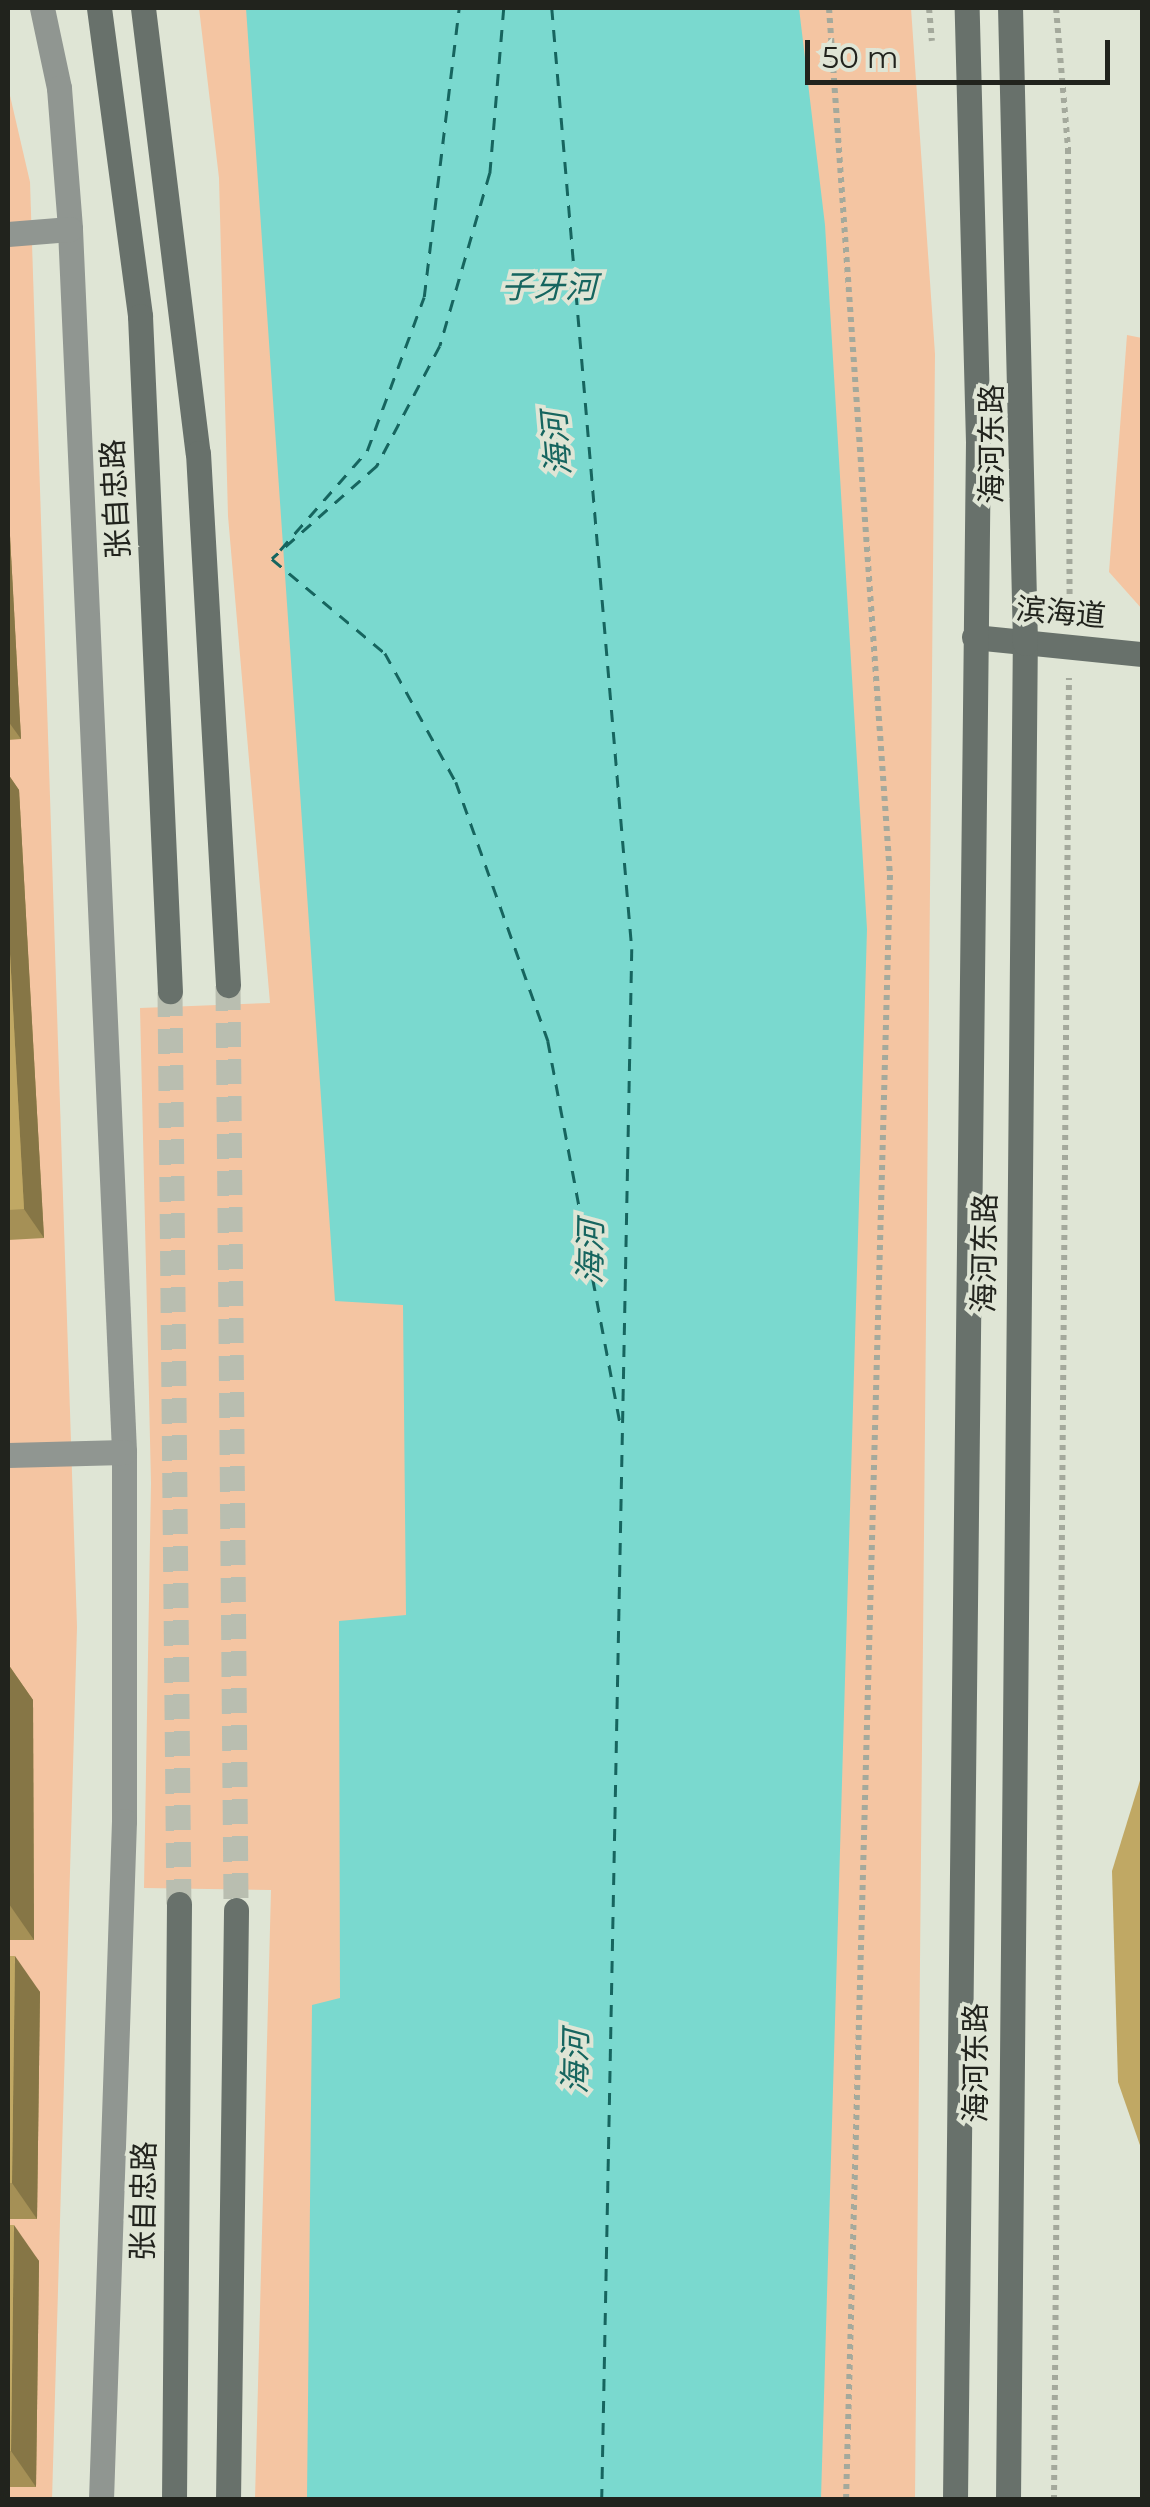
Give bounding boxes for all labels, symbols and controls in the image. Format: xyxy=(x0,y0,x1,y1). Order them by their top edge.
scale bar xyxy=(810,20,1115,82)
text: 50 m xyxy=(822,39,899,76)
water label: 子牙河 xyxy=(501,268,597,306)
street label: 海河东路 xyxy=(974,384,1010,504)
water label: 海河 xyxy=(535,410,579,478)
street label: 张自忠路 xyxy=(95,438,137,560)
street label: 滨海道 xyxy=(1015,591,1107,635)
street label: 海河东路 xyxy=(966,1193,1004,1313)
water label: 海河 xyxy=(571,1220,611,1284)
street label: 海河东路 xyxy=(958,2003,994,2123)
water label: 海河 xyxy=(556,2030,596,2094)
street label: 张自忠路 xyxy=(125,2141,163,2261)

